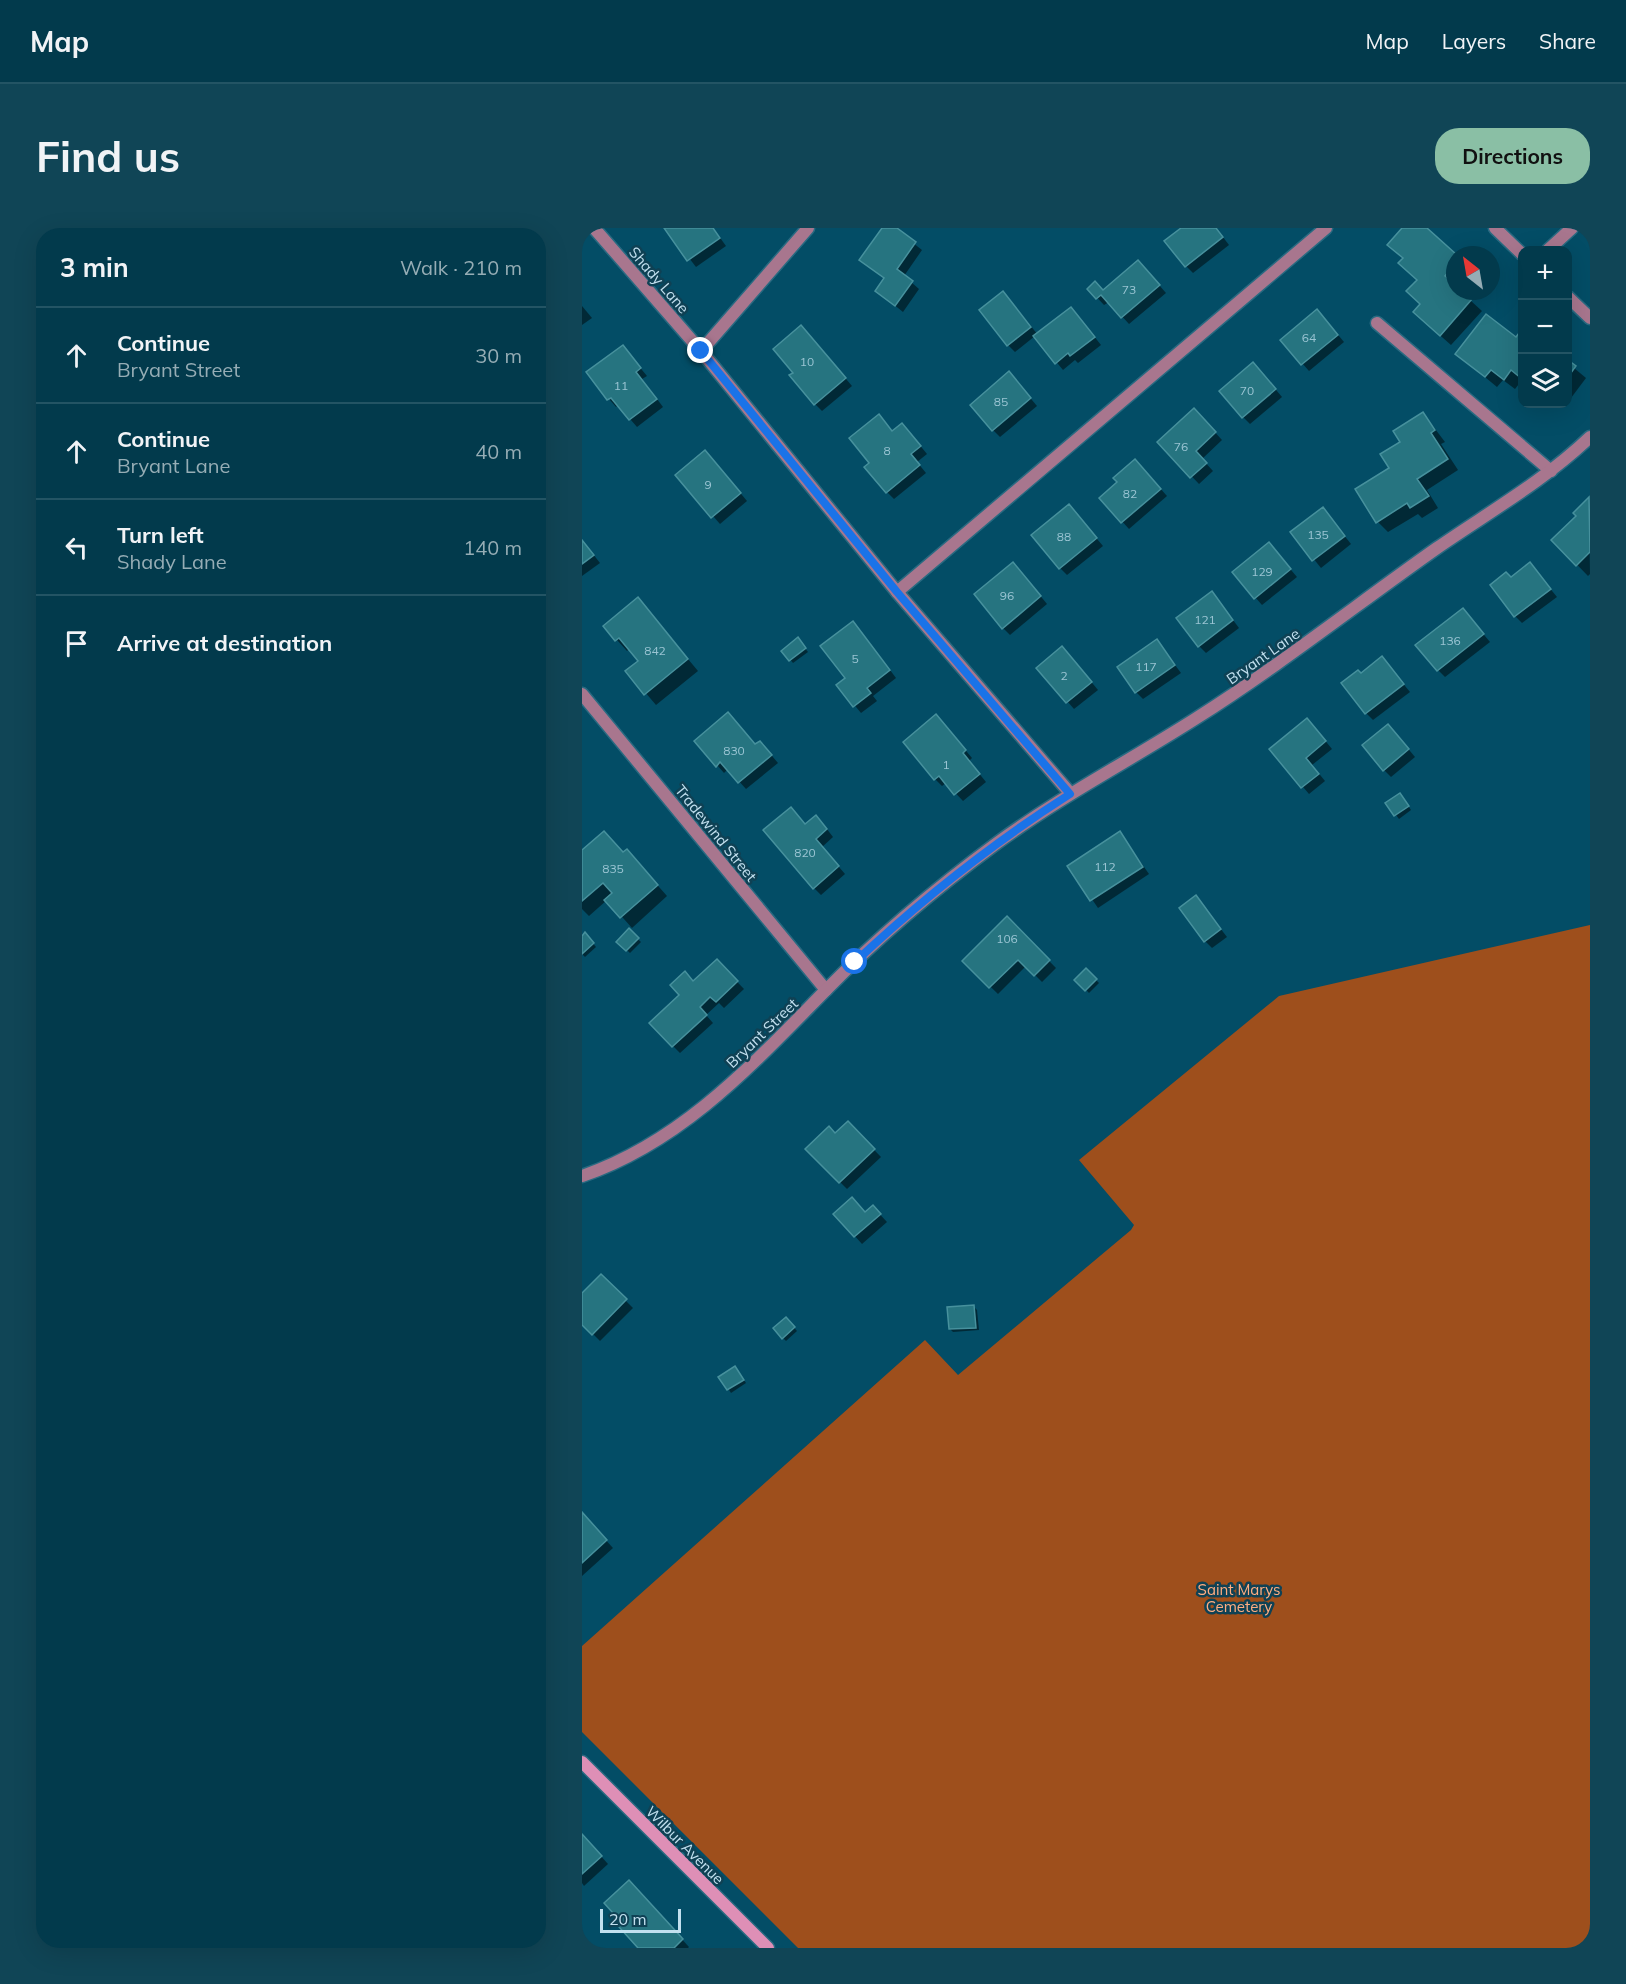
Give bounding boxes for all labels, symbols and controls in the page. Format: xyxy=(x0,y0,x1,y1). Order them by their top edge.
text: Map xyxy=(30,24,89,59)
text: Map xyxy=(1366,28,1409,54)
text: Layers xyxy=(1442,28,1506,54)
text: Share xyxy=(1539,28,1596,54)
button: Directions xyxy=(1435,128,1590,184)
text: Find us xyxy=(36,130,180,183)
street label: Shady Lane xyxy=(625,243,693,317)
north arrow xyxy=(1446,246,1500,300)
map controls xyxy=(1518,246,1572,408)
button: + xyxy=(1518,246,1572,300)
text: 3 min xyxy=(60,251,129,284)
text: Walk · 210 m xyxy=(400,255,522,280)
house number: 73 xyxy=(1122,282,1136,297)
button: − xyxy=(1518,300,1572,354)
text: Continue xyxy=(117,329,210,357)
house number: 64 xyxy=(1302,330,1316,345)
route end xyxy=(687,337,713,363)
icon: ahead xyxy=(60,339,93,372)
text: 30 m xyxy=(475,343,522,368)
house number: 10 xyxy=(800,354,814,369)
button: layers xyxy=(1518,354,1572,408)
text: Bryant Street xyxy=(117,357,240,382)
house number: 11 xyxy=(614,378,628,393)
house number: 70 xyxy=(1240,383,1254,398)
house number: 85 xyxy=(994,394,1008,409)
text: Continue xyxy=(117,425,210,453)
icon: ahead xyxy=(60,435,93,468)
text: 40 m xyxy=(475,439,522,464)
house number: 76 xyxy=(1174,439,1188,454)
house number: 8 xyxy=(883,443,891,458)
text: Bryant Lane xyxy=(117,453,230,478)
house number: 9 xyxy=(704,477,712,492)
house number: 82 xyxy=(1123,486,1137,501)
text: Turn left xyxy=(117,521,204,549)
house number: 135 xyxy=(1307,527,1329,542)
house number: 88 xyxy=(1057,529,1071,544)
icon: left xyxy=(60,531,93,564)
text: 140 m xyxy=(463,535,522,560)
text: Shady Lane xyxy=(117,549,227,574)
house number: 129 xyxy=(1251,564,1273,579)
house number: 96 xyxy=(1000,588,1014,603)
house number: 121 xyxy=(1194,612,1216,627)
street label: Bryant Lane xyxy=(1223,624,1303,688)
icon: arrive xyxy=(60,627,93,660)
text: Arrive at destination xyxy=(117,629,332,657)
house number: 136 xyxy=(1439,633,1461,648)
house number: 842 xyxy=(644,643,666,658)
house number: 5 xyxy=(851,651,859,666)
house number: 117 xyxy=(1135,659,1157,674)
house number: 2 xyxy=(1060,668,1068,683)
house number: 830 xyxy=(723,743,745,758)
house number: 1 xyxy=(942,757,950,772)
street label: Tradewind Street xyxy=(671,781,761,885)
house number: 820 xyxy=(794,845,816,860)
house number: 112 xyxy=(1094,859,1116,874)
house number: 835 xyxy=(602,861,624,876)
house number: 106 xyxy=(996,931,1018,946)
route start xyxy=(841,948,867,974)
street label: Bryant Street xyxy=(722,994,802,1072)
park label: Saint Marys Cemetery xyxy=(1198,1580,1280,1616)
street label: Wilbur Avenue xyxy=(642,1802,728,1888)
scale bar xyxy=(600,1906,681,1934)
text: 20 m xyxy=(609,1909,646,1929)

